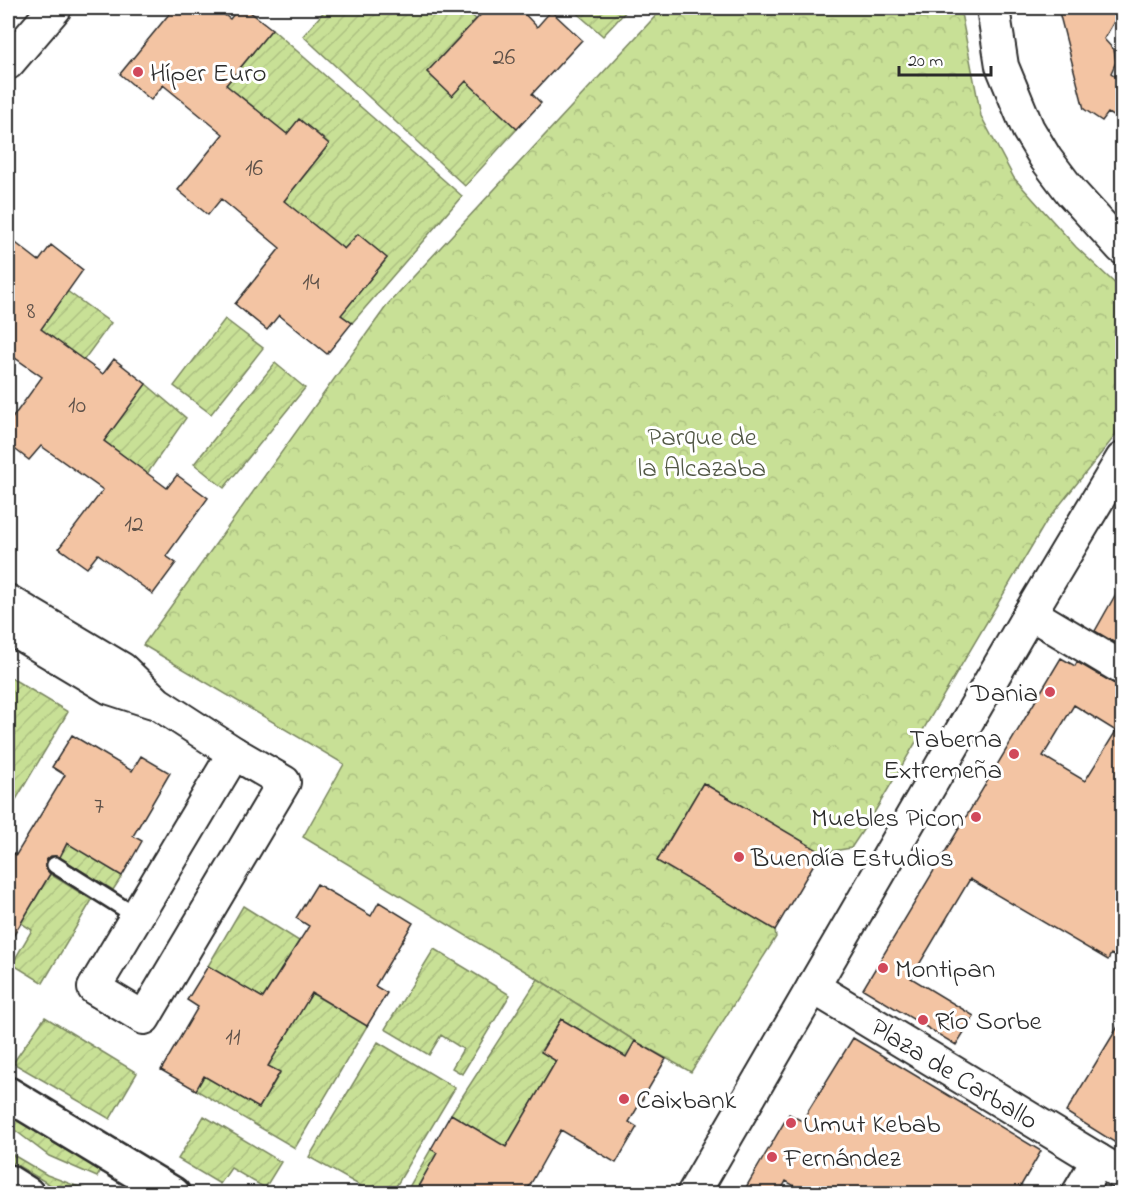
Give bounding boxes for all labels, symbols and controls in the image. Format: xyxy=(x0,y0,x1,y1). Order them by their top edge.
scale bar xyxy=(899,39,990,77)
house number: 26 xyxy=(493,41,516,76)
text: 20 m xyxy=(908,49,943,75)
place label: Híper Euro xyxy=(150,55,267,94)
marker: Híper Euro xyxy=(131,65,145,79)
house number: 16 xyxy=(245,152,264,187)
house number: 14 xyxy=(302,266,320,301)
house number: 8 xyxy=(27,295,36,330)
house number: 10 xyxy=(68,389,86,424)
park label: Parque de la Alcazaba xyxy=(638,419,766,489)
house number: 12 xyxy=(124,508,144,543)
place label: Dania xyxy=(970,675,1038,714)
marker: Dania xyxy=(1043,685,1057,699)
place label: Taberna Extremeña xyxy=(883,721,1002,791)
marker: Taberna Extremeña xyxy=(1007,747,1021,761)
house number: 7 xyxy=(94,790,104,825)
place label: Muebles Picon xyxy=(811,800,964,839)
marker: Muebles Picon xyxy=(969,810,983,824)
place label: Buendía Estudios xyxy=(750,840,954,879)
marker: Buendía Estudios xyxy=(732,850,746,864)
place label: Montipan xyxy=(895,951,995,990)
marker: Montipan xyxy=(876,961,890,975)
place label: Río Sorbe xyxy=(935,1003,1043,1042)
street label: Plaza de Carballo xyxy=(862,1009,1045,1141)
marker: Río Sorbe xyxy=(916,1013,930,1027)
house number: 11 xyxy=(225,1021,241,1056)
place label: Caixbank xyxy=(636,1082,737,1121)
marker: Caixbank xyxy=(617,1092,631,1106)
place label: Umut Kebab xyxy=(803,1106,940,1145)
marker: Umut Kebab xyxy=(784,1116,798,1130)
place label: Fernández xyxy=(783,1140,902,1179)
marker: Fernández xyxy=(765,1150,779,1164)

